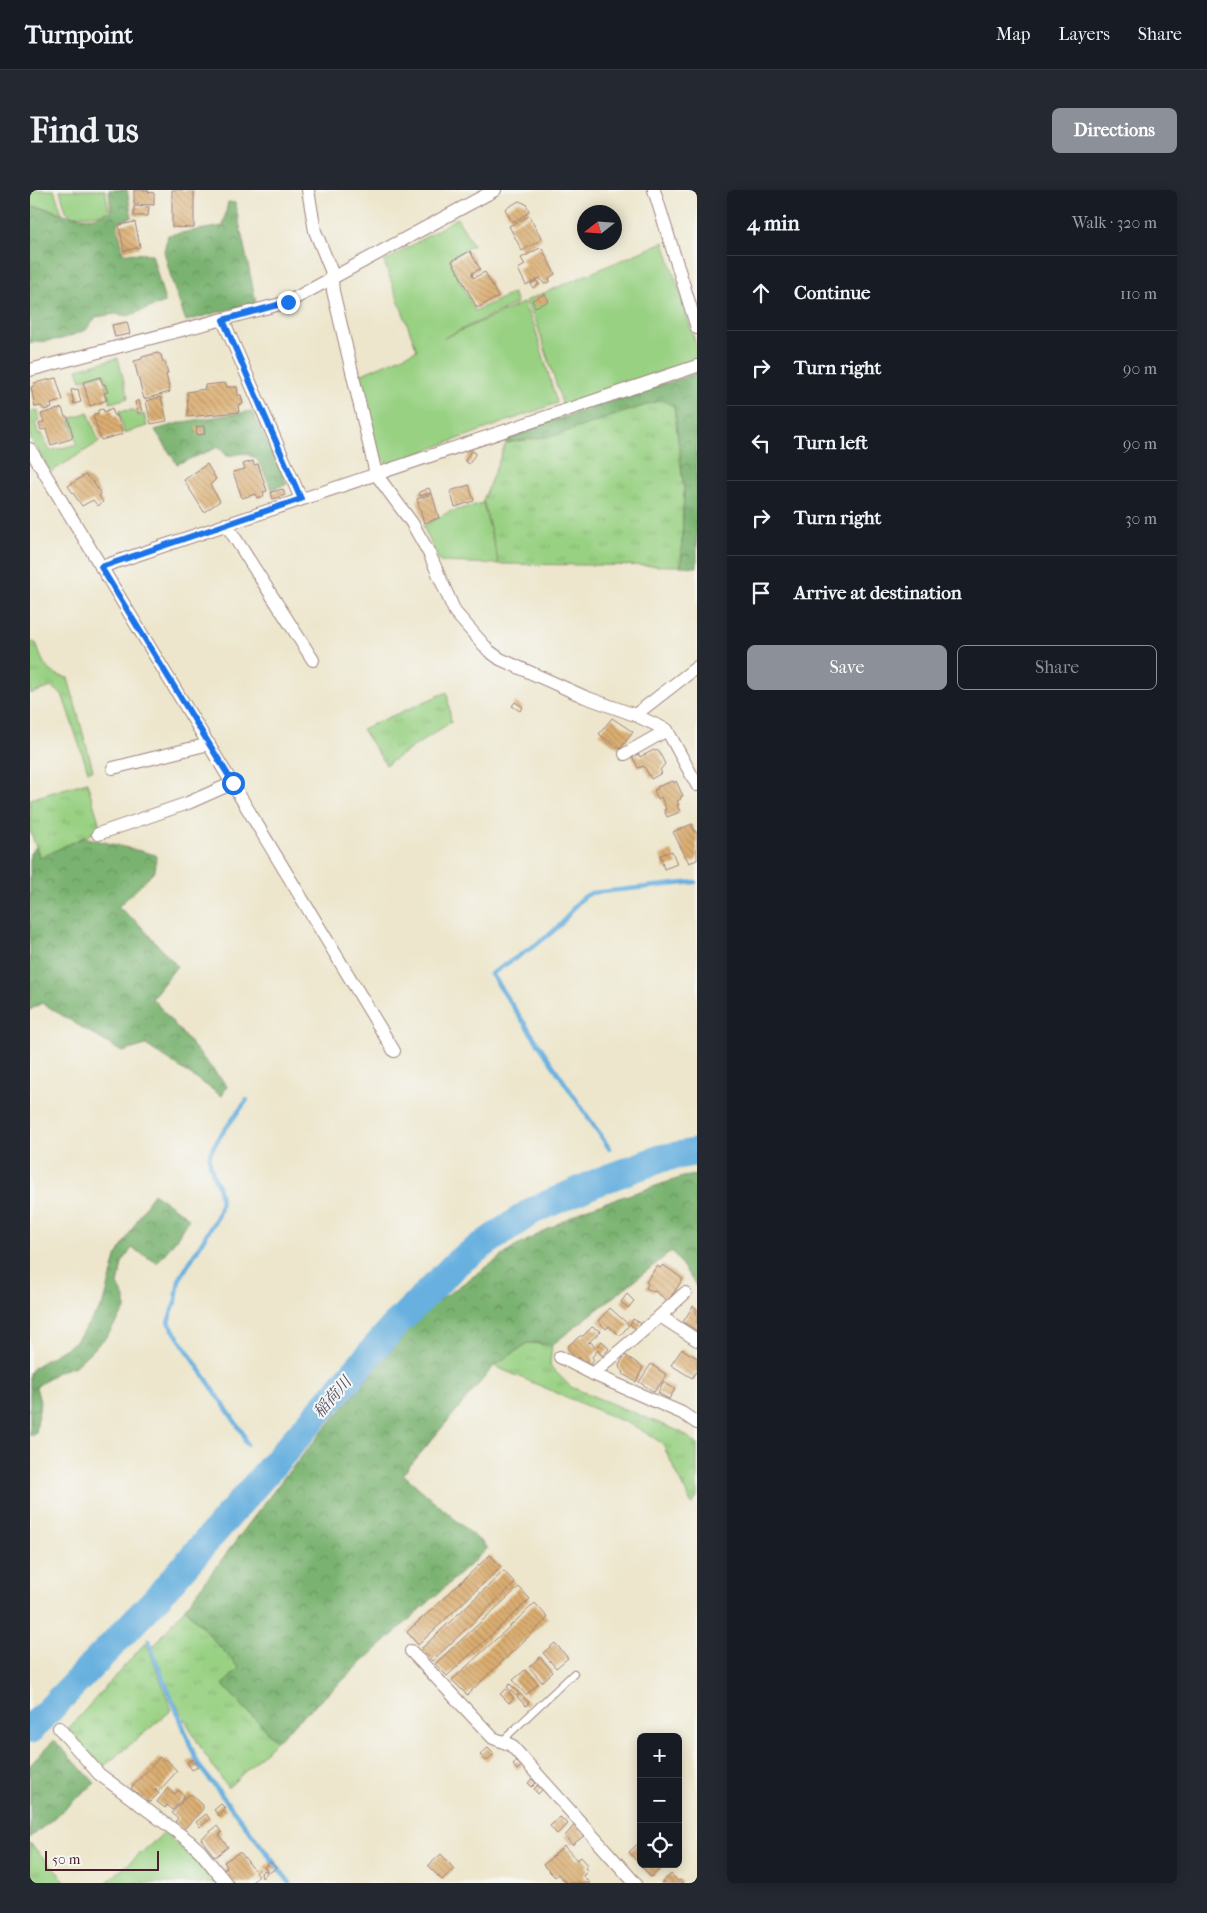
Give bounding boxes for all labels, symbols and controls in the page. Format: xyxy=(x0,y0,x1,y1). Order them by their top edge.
text: Turnpoint xyxy=(25,21,133,49)
text: Map xyxy=(996,24,1030,45)
text: Layers xyxy=(1058,24,1110,45)
text: Share xyxy=(1138,24,1182,45)
button: Directions xyxy=(1052,108,1177,153)
text: Find us xyxy=(30,110,139,151)
north arrow xyxy=(577,205,622,250)
text: 4 min xyxy=(747,211,800,235)
text: Walk · 320 m xyxy=(1072,213,1157,232)
icon: ahead xyxy=(747,279,775,307)
text: Continue xyxy=(794,282,870,304)
text: 110 m xyxy=(1120,284,1157,303)
route end xyxy=(277,291,300,314)
icon: right xyxy=(747,354,775,382)
text: Turn right xyxy=(794,357,881,379)
text: 90 m xyxy=(1123,359,1157,378)
icon: left xyxy=(747,429,775,457)
text: Turn left xyxy=(794,432,868,454)
text: 90 m xyxy=(1123,434,1157,453)
icon: right xyxy=(747,504,775,532)
text: Turn right xyxy=(794,507,881,529)
text: 30 m xyxy=(1125,509,1157,528)
icon: arrive xyxy=(747,579,775,607)
text: Arrive at destination xyxy=(794,582,962,604)
button: Save xyxy=(747,645,947,690)
button: Share xyxy=(957,645,1157,690)
route start xyxy=(222,772,245,795)
water label: 稲荷川 xyxy=(309,1371,356,1421)
map controls xyxy=(637,1733,682,1868)
button: + xyxy=(637,1733,682,1778)
button: − xyxy=(637,1778,682,1823)
button: locate xyxy=(637,1823,682,1868)
scale bar xyxy=(45,1848,159,1871)
text: 50 m xyxy=(52,1851,80,1868)

